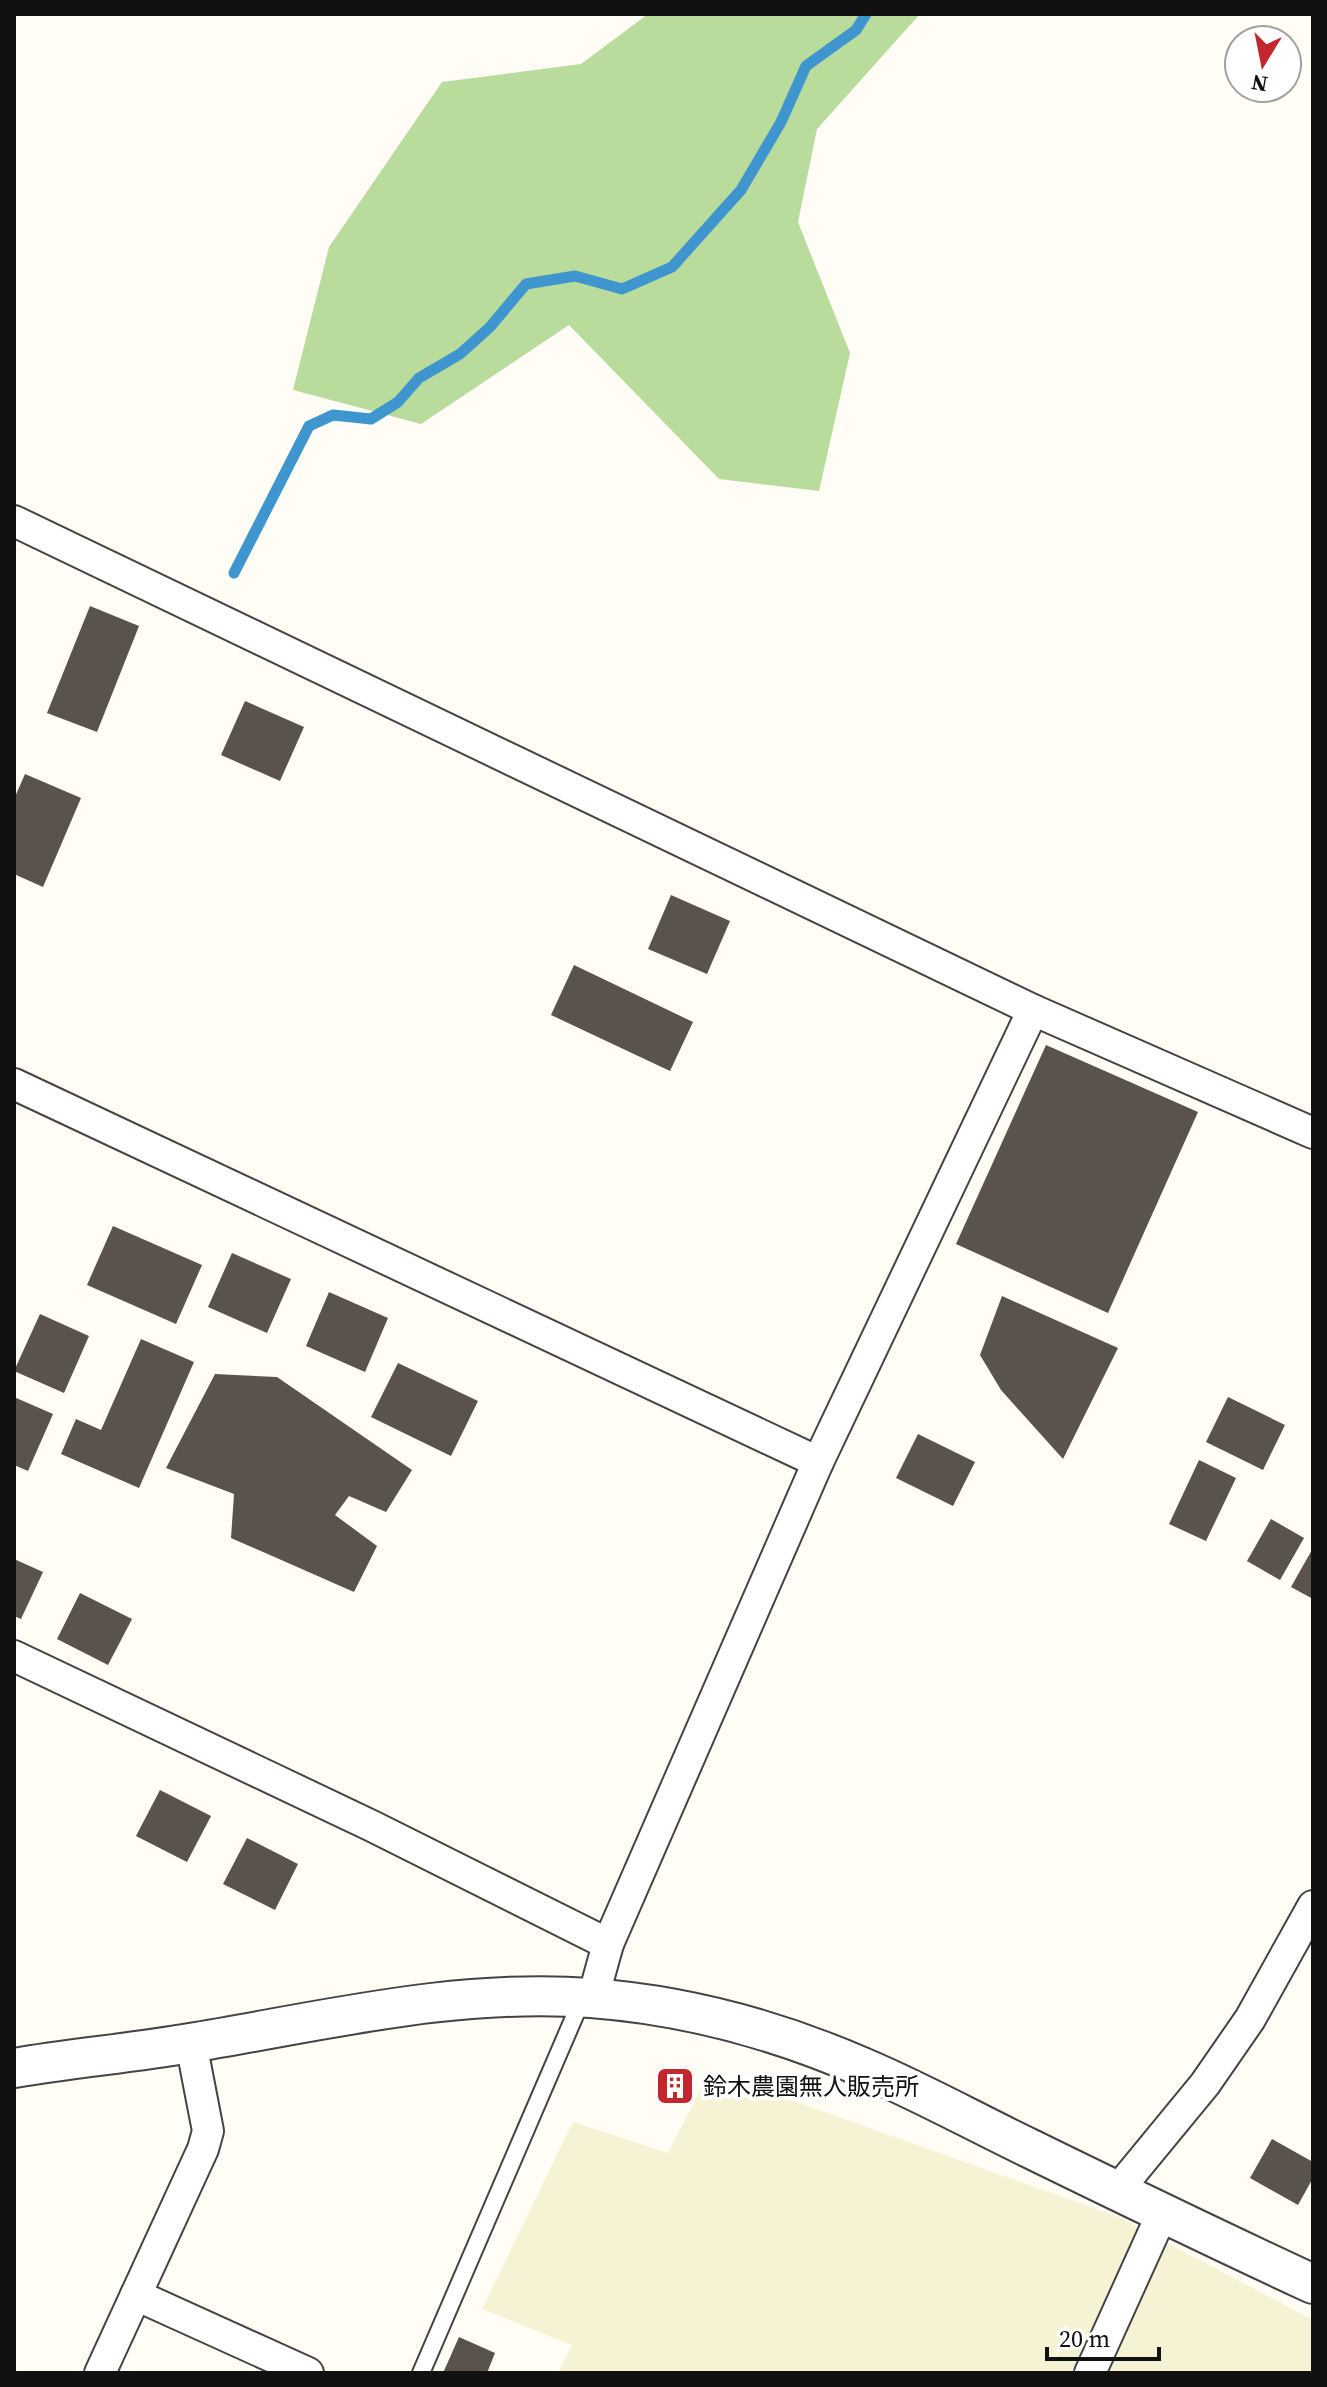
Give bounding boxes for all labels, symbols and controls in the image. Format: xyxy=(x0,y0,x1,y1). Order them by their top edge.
north arrow xyxy=(1223,24,1303,104)
text: N xyxy=(1249,68,1270,100)
building icon: 鈴木農園無人販売所 xyxy=(654,2065,696,2107)
place label: 鈴木農園無人販売所 xyxy=(703,2070,919,2103)
scale bar xyxy=(1047,2311,1159,2361)
text: 20 m xyxy=(1059,2322,1110,2355)

